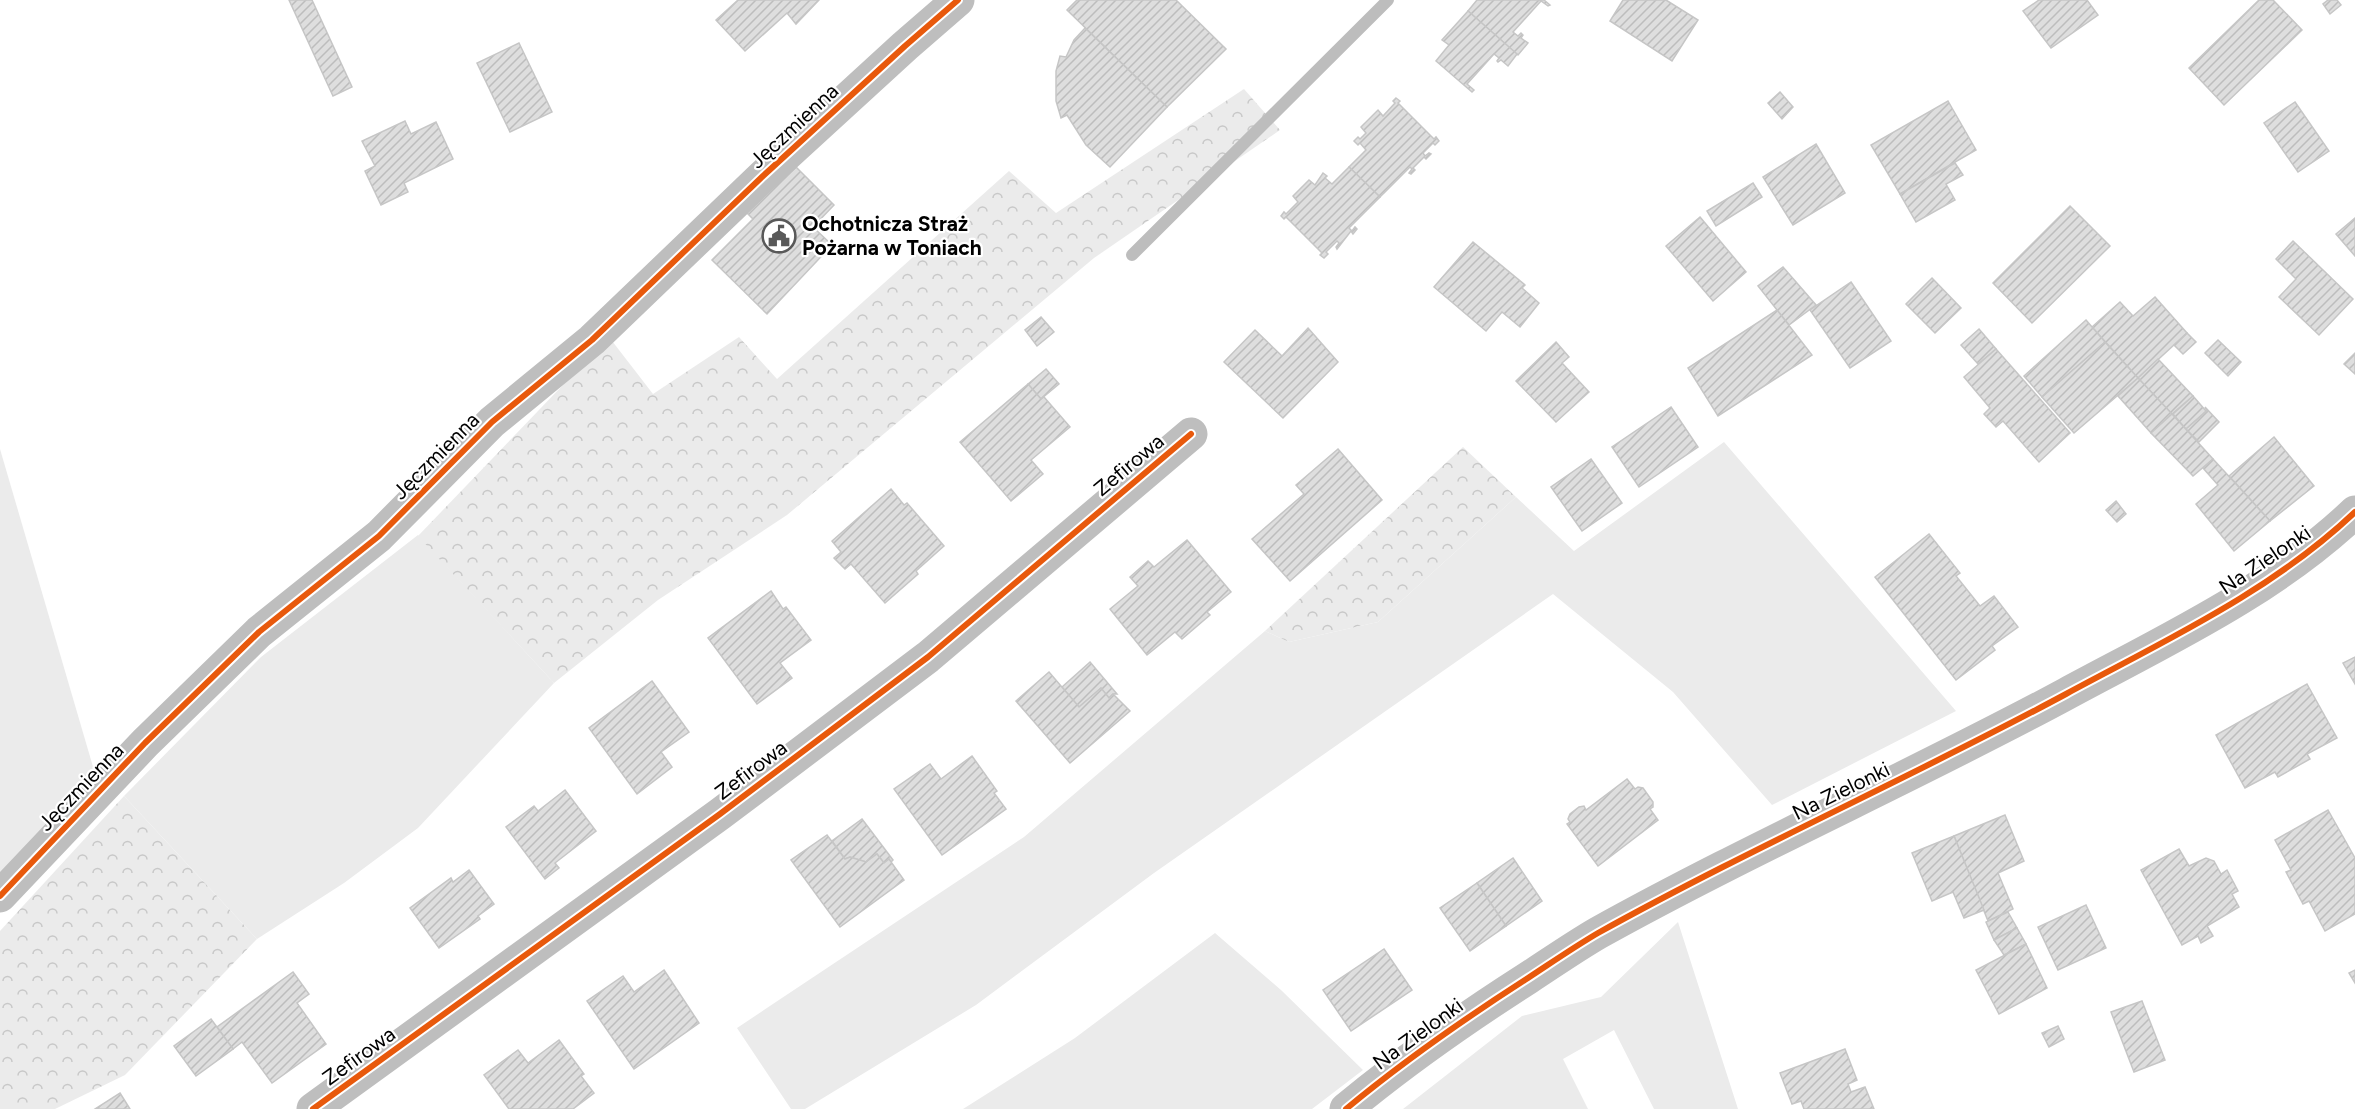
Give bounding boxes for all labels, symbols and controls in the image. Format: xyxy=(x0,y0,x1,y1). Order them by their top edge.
street label: Jęczmienna xyxy=(744,78,843,173)
place label: Ochotnicza Straż Pożarna w Toniach xyxy=(802,211,982,260)
public building icon: Ochotnicza Straż Pożarna w Toniach xyxy=(761,218,797,254)
street label: Jęczmienna xyxy=(387,407,484,504)
street label: Zefirowa xyxy=(1089,428,1169,501)
street label: Na Zielonki xyxy=(2214,520,2315,599)
street label: Zefirowa xyxy=(710,734,792,805)
street label: Jęczmienna xyxy=(33,738,129,836)
street label: Na Zielonki xyxy=(1788,756,1894,825)
street label: Na Zielonki xyxy=(1368,992,1468,1075)
street label: Zefirowa xyxy=(318,1021,400,1090)

